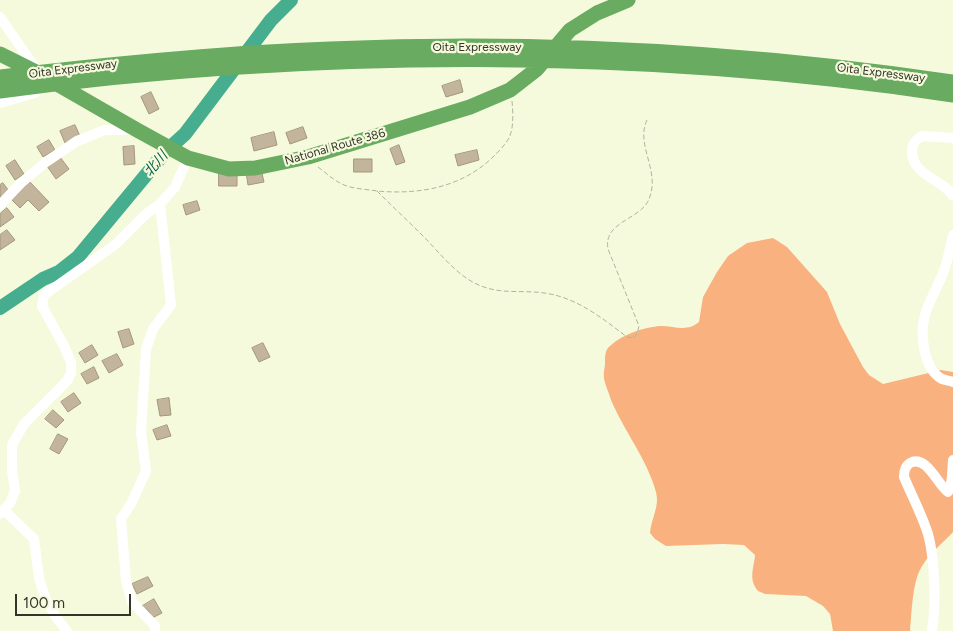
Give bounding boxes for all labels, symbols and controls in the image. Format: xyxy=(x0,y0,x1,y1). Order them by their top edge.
street label: Oita Expressway xyxy=(433,40,521,54)
street label: Oita Expressway xyxy=(28,56,118,82)
street label: Oita Expressway xyxy=(836,60,926,86)
street label: National Route 386 xyxy=(283,126,387,168)
water label: 北川 xyxy=(140,148,172,180)
scale bar xyxy=(18,584,134,616)
text: 100 m xyxy=(23,594,65,612)

